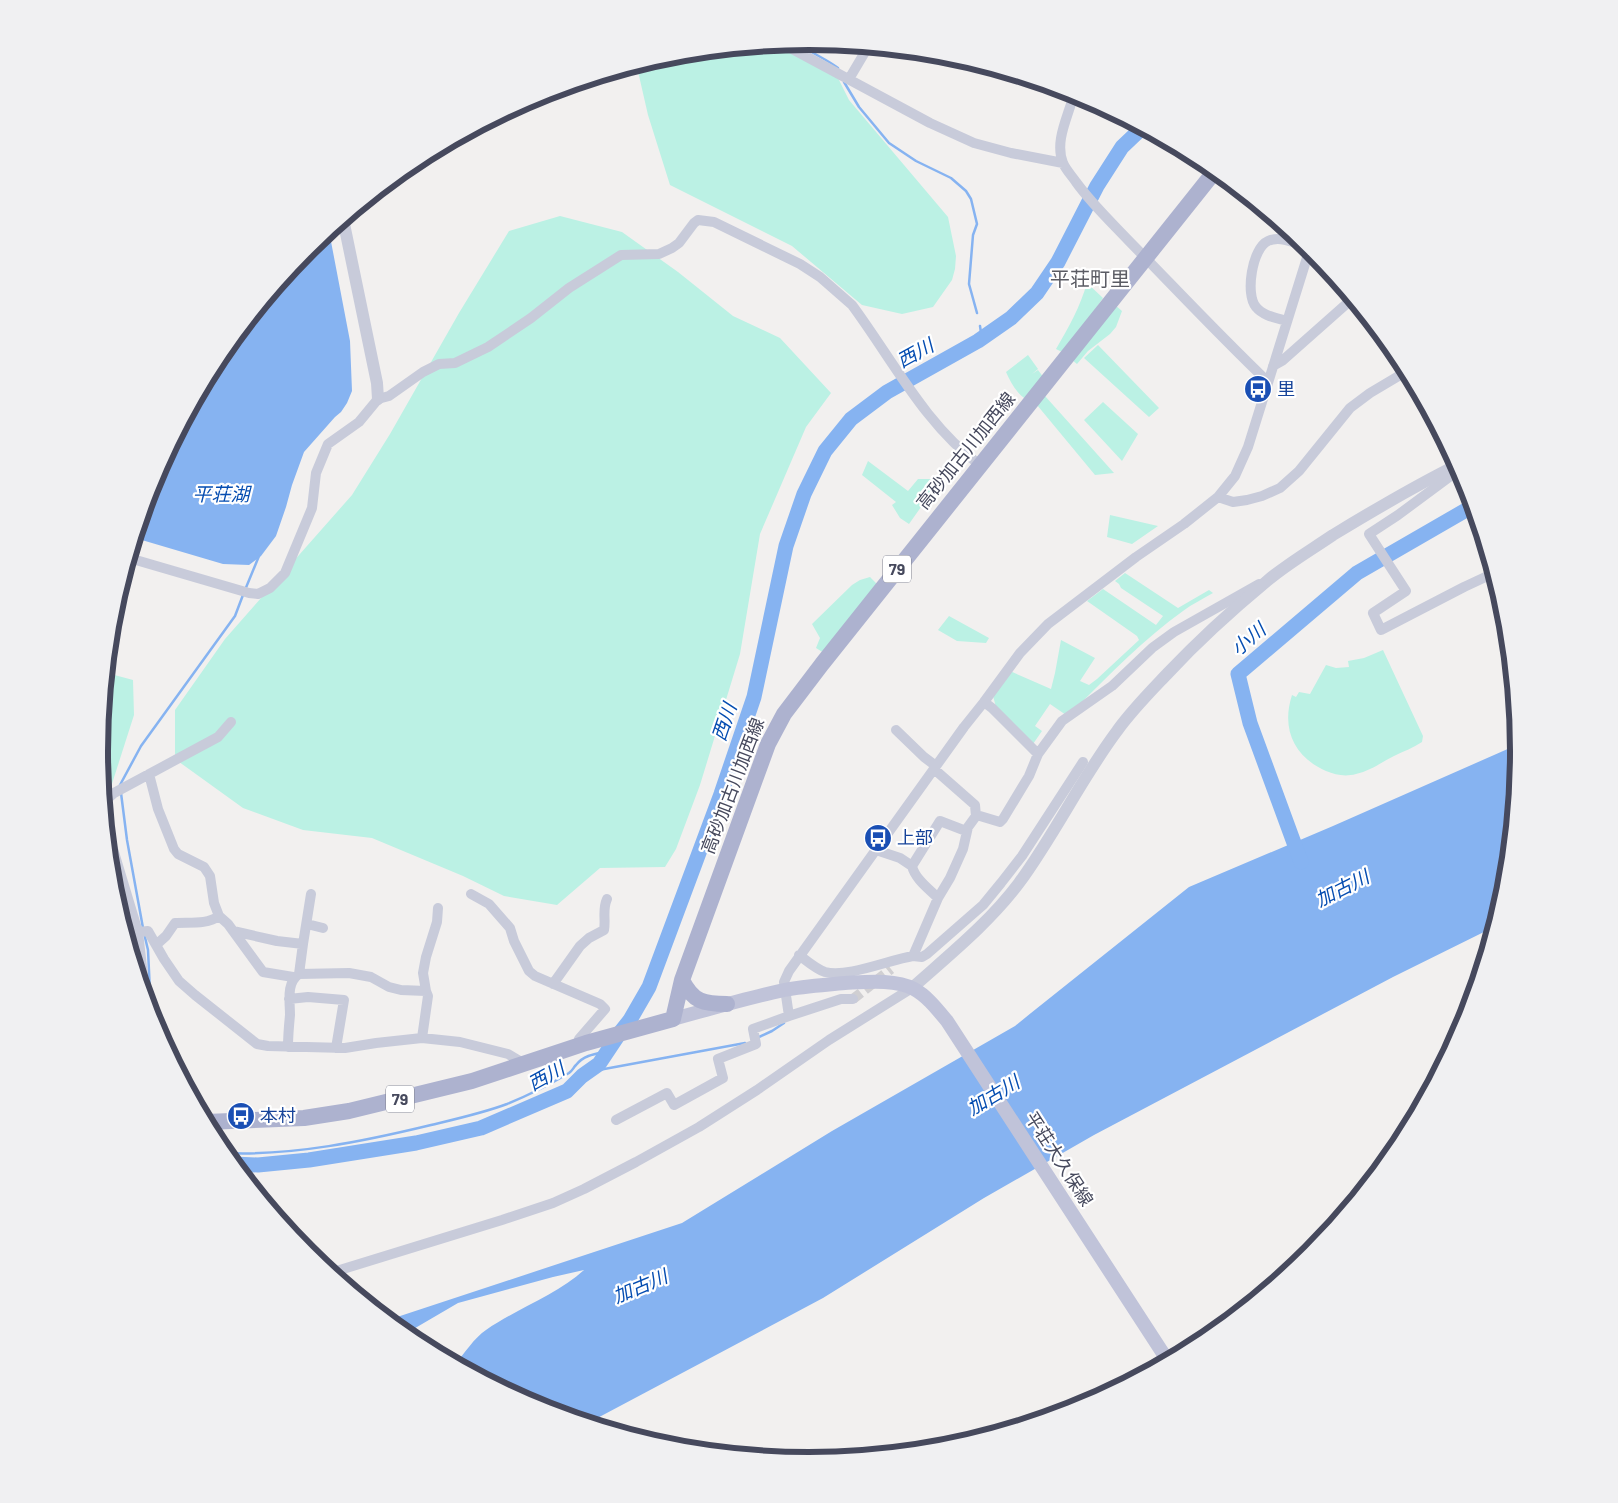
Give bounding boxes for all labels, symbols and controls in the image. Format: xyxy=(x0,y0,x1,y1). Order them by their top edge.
district label: 平荘町里 xyxy=(1050,266,1130,290)
water label: 西川 xyxy=(893,332,939,372)
bus stop icon: 里 xyxy=(1243,374,1273,404)
place label: 里 xyxy=(1277,377,1295,399)
street label: 高砂加古川加西線 xyxy=(911,387,1019,513)
water label: 平荘湖 xyxy=(192,482,252,505)
road number: 79 xyxy=(883,556,911,582)
water label: 小川 xyxy=(1226,616,1271,660)
water label: 西川 xyxy=(706,698,741,744)
street label: 高砂加古川加西線 xyxy=(696,714,768,857)
bus stop icon: 上部 xyxy=(863,823,893,853)
place label: 上部 xyxy=(897,826,933,848)
water label: 加古川 xyxy=(1311,863,1374,911)
water label: 西川 xyxy=(524,1055,570,1095)
water label: 加古川 xyxy=(962,1069,1025,1119)
road number: 79 xyxy=(386,1086,414,1112)
bus stop icon: 本村 xyxy=(226,1101,256,1131)
place label: 本村 xyxy=(260,1104,296,1126)
street label: 平荘大久保線 xyxy=(1021,1107,1098,1210)
water label: 加古川 xyxy=(609,1263,672,1307)

